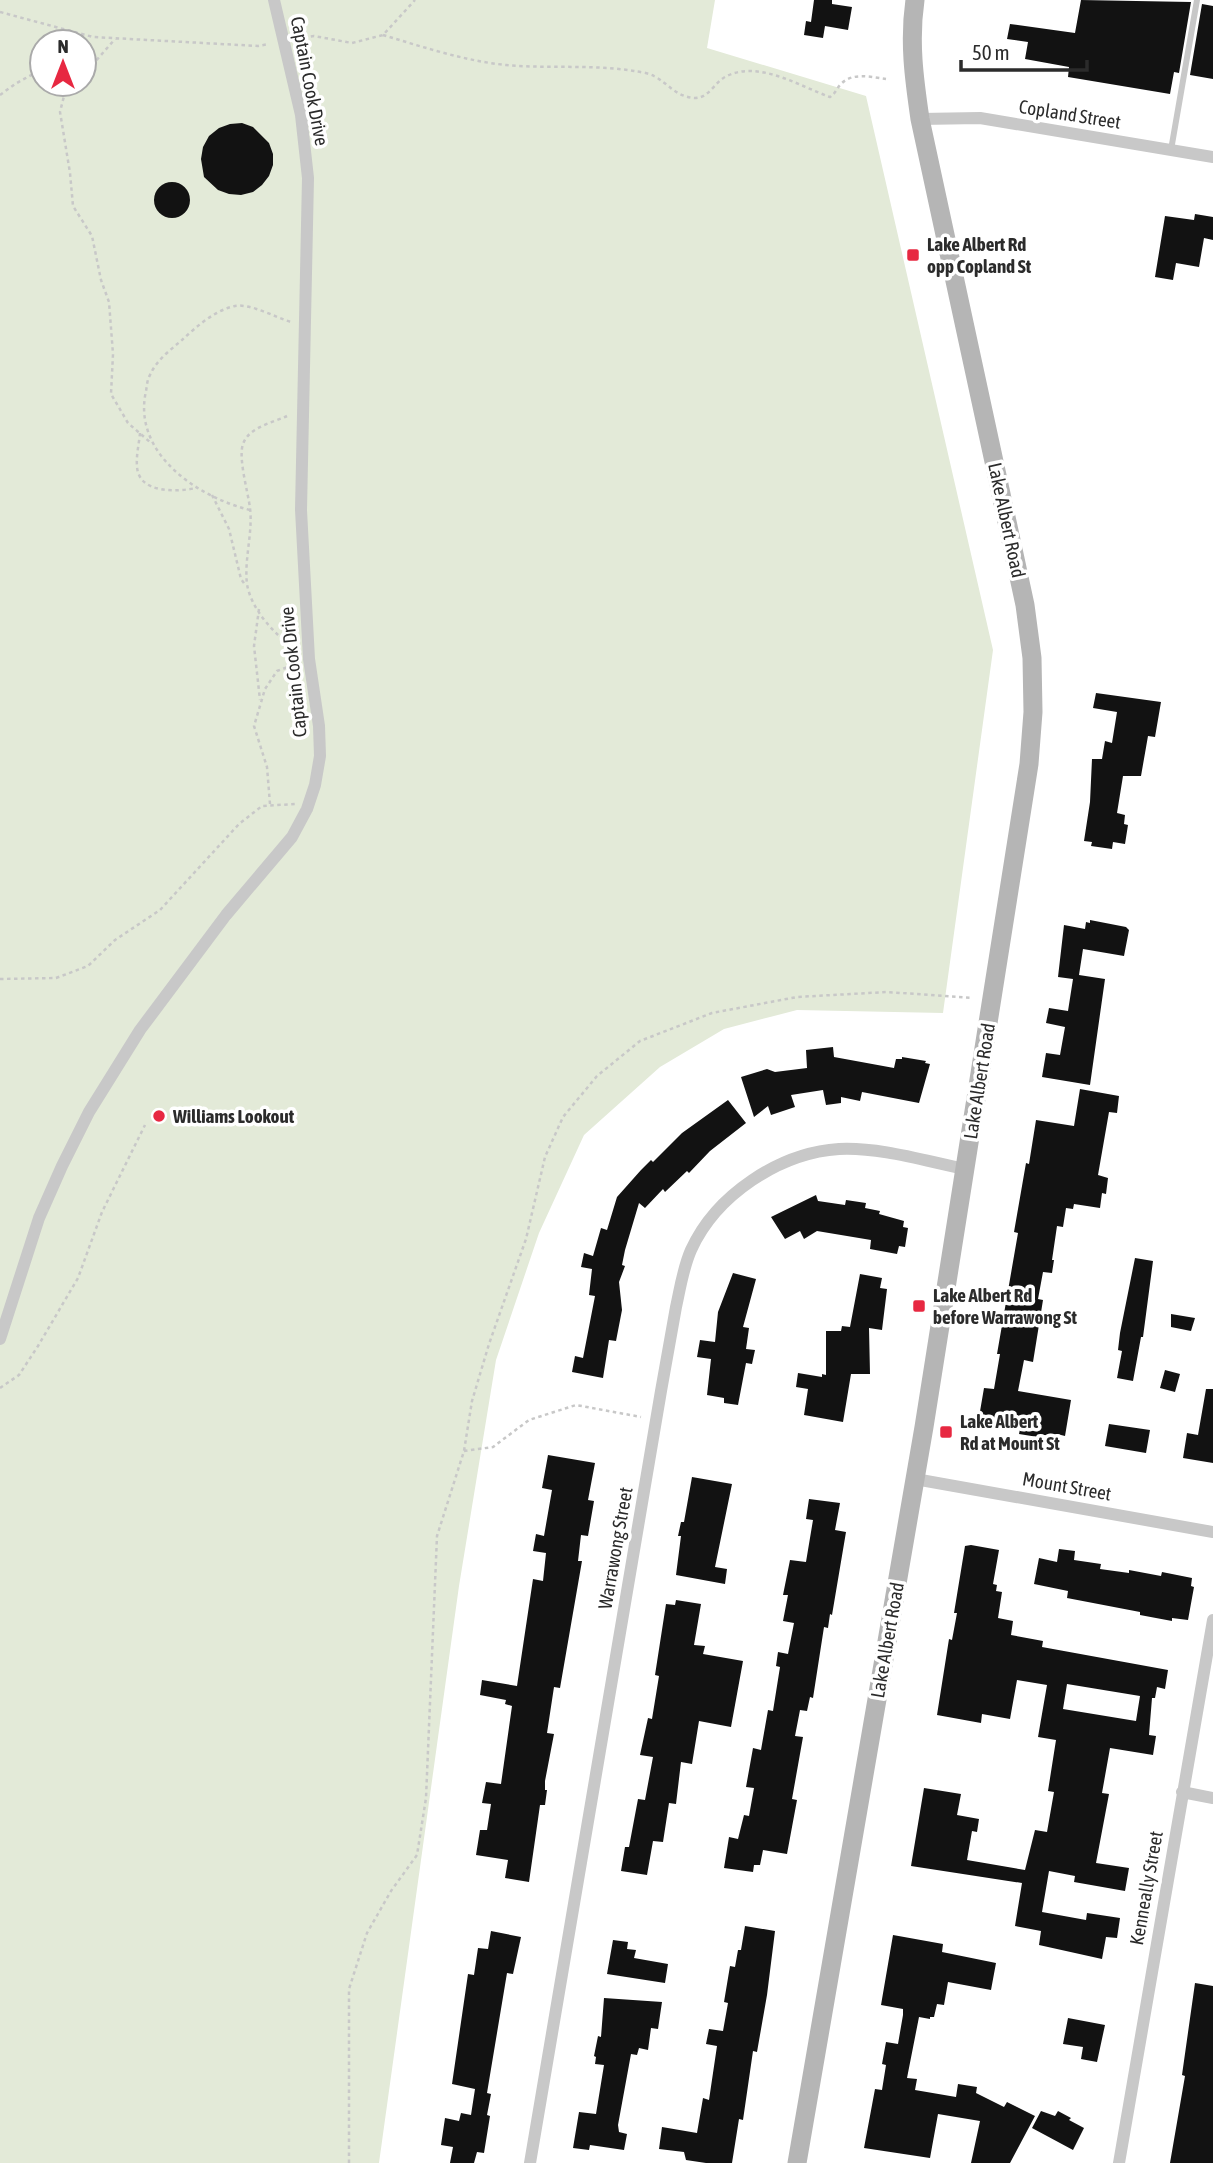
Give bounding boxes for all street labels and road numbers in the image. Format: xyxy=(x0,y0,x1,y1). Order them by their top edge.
street label: Captain Cook Drive xyxy=(287,15,333,147)
street label: Copland Street xyxy=(1017,95,1123,133)
street label: Lake Albert Road xyxy=(984,460,1030,580)
street label: Captain Cook Drive xyxy=(275,606,311,738)
street label: Lake Albert Road xyxy=(959,1021,999,1141)
street label: Mount Street xyxy=(1021,1467,1113,1505)
street label: Warrawong Street xyxy=(593,1485,637,1611)
street label: Lake Albert Road xyxy=(866,1580,908,1700)
street label: Kenneally Street xyxy=(1125,1829,1167,1947)

